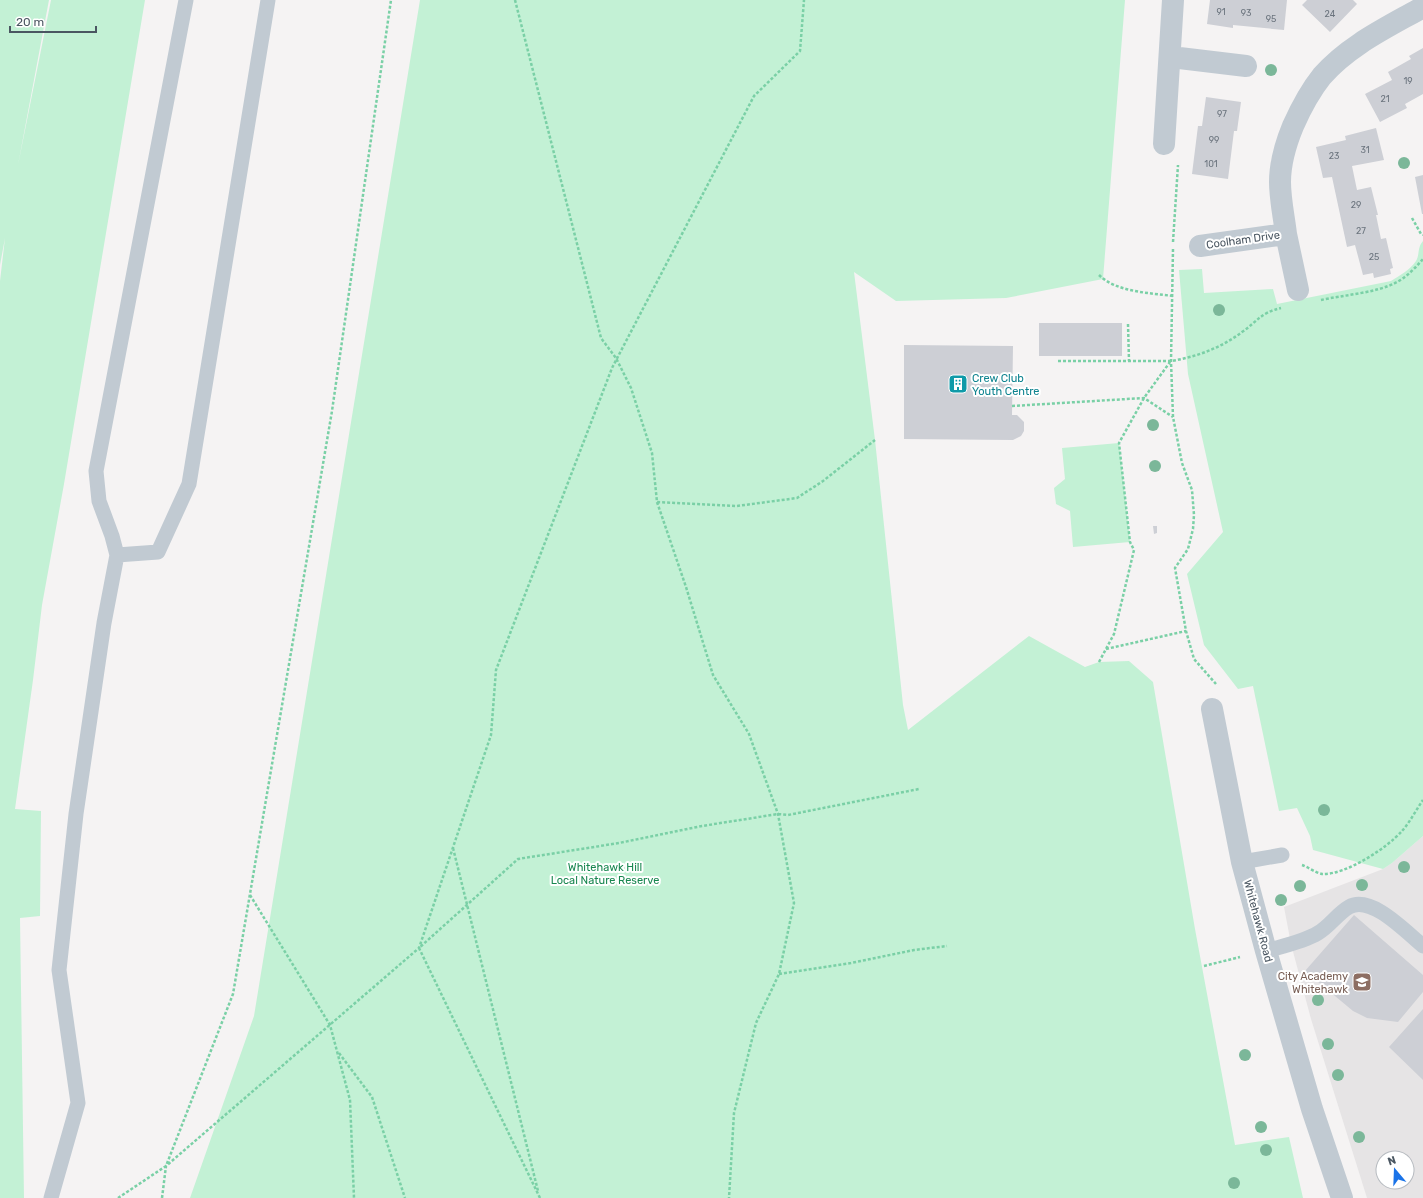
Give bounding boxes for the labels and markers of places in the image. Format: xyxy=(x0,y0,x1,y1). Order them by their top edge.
place label: Crew Club Youth Centre xyxy=(972,372,1039,398)
building icon: Crew Club Youth Centre xyxy=(947,373,969,395)
place label: City Academy Whitehawk xyxy=(1278,970,1348,996)
school or university icon: City Academy Whitehawk xyxy=(1351,971,1373,993)

